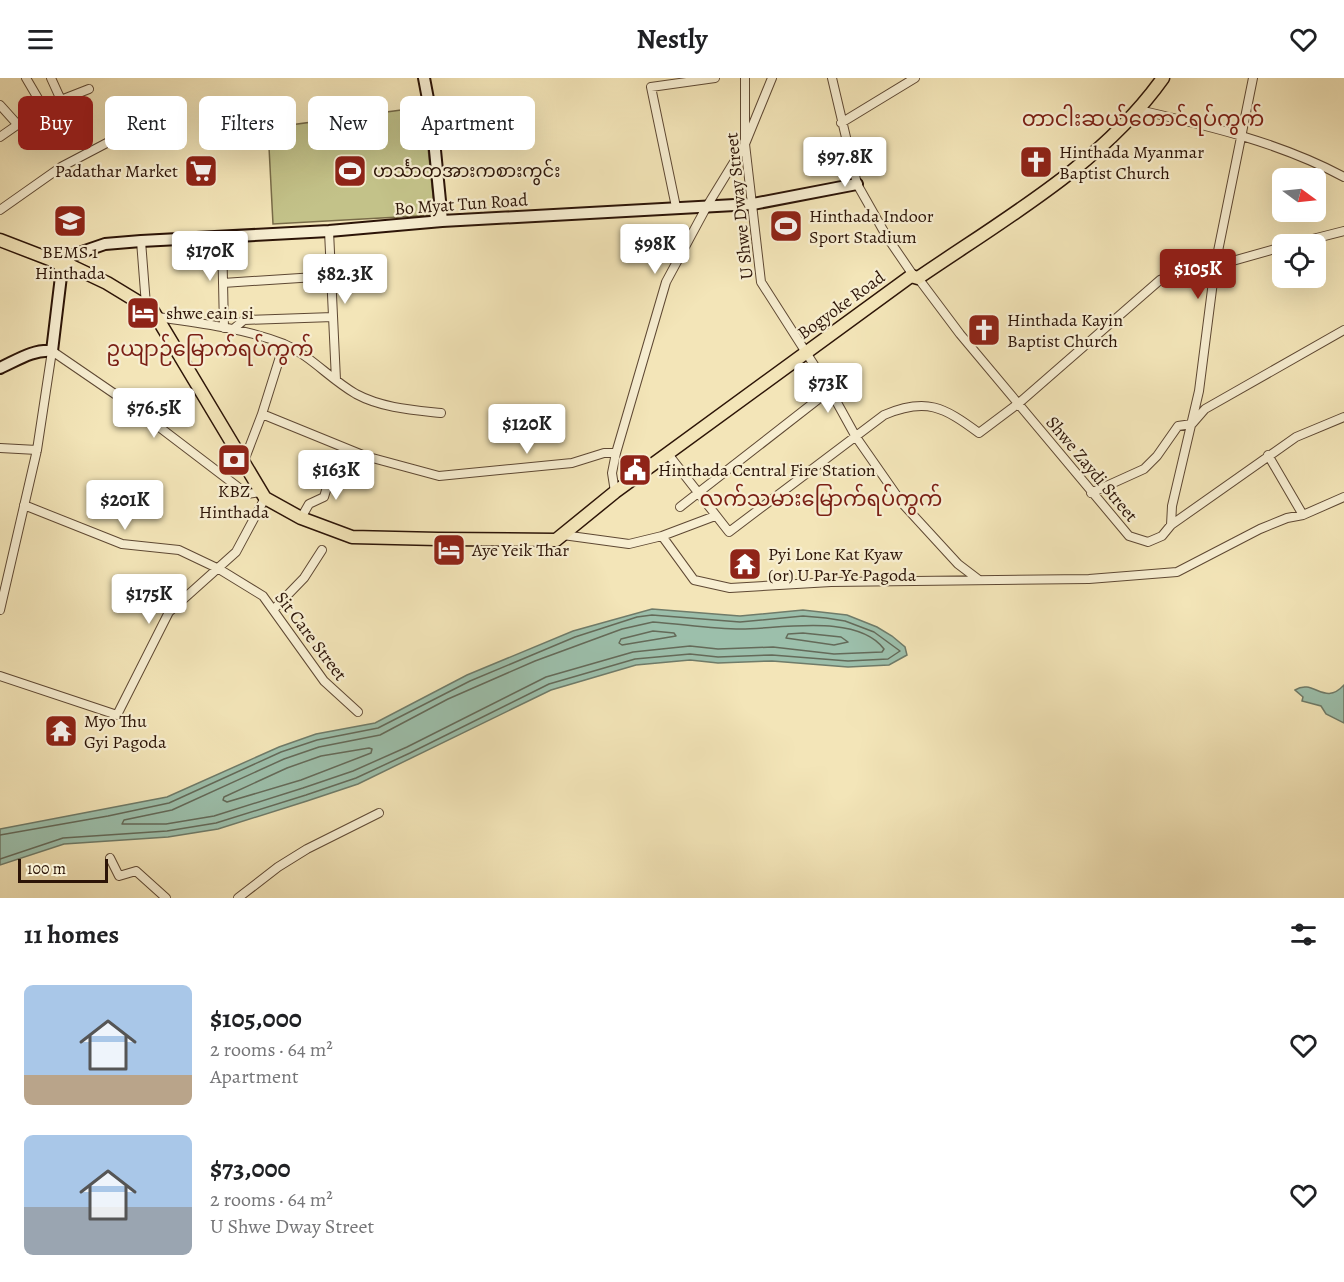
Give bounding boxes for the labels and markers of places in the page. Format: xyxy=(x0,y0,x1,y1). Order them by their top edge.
pin: $97.8K xyxy=(796,137,894,188)
place label: Hinthada Myanmar Baptist Church xyxy=(1059,140,1204,185)
church icon: Hinthada Myanmar Baptist Church xyxy=(1018,144,1054,180)
supermarket icon: Padathar Market xyxy=(183,153,219,189)
sports icon: ဟင်္သာတအားကစားကွင်း xyxy=(332,153,368,189)
place label: ဟင်္သာတအားကစားကွင်း xyxy=(373,158,561,186)
place label: Padathar Market xyxy=(55,159,178,183)
school or university icon: BEMS 1 Hinthada xyxy=(52,203,88,239)
place label: Hinthada Indoor Sport Stadium xyxy=(809,204,934,249)
sports icon: Hinthada Indoor Sport Stadium xyxy=(768,208,804,244)
pin: $98K xyxy=(619,224,691,275)
pin: $170K xyxy=(168,231,252,282)
place label: BEMS 1 Hinthada xyxy=(35,240,106,285)
pin: $105K xyxy=(1156,249,1240,300)
pin: $82.3K xyxy=(296,254,394,305)
hotel icon: shwe eain si xyxy=(125,295,161,331)
place label: shwe eain si xyxy=(166,301,254,325)
place label: Hinthada Kayin Baptist Church xyxy=(1007,308,1123,353)
church icon: Hinthada Kayin Baptist Church xyxy=(966,312,1002,348)
pin: $73K xyxy=(792,363,864,414)
pin: $76.5K xyxy=(105,388,203,439)
pin: $120K xyxy=(485,404,569,455)
bank icon: KBZ Hinthada xyxy=(216,442,252,478)
pin: $163K xyxy=(294,450,378,501)
public building icon: Hinthada Central Fire Station xyxy=(617,452,653,488)
place label: Hinthada Central Fire Station xyxy=(658,458,876,482)
place label: KBZ Hinthada xyxy=(199,479,270,524)
pin: $201K xyxy=(83,480,167,531)
hotel icon: Aye Yeik Thar xyxy=(431,532,467,568)
place label: Aye Yeik Thar xyxy=(471,538,569,562)
place label: Pyi Lone Kat Kyaw (or) U Par Ye Pagoda xyxy=(768,542,917,587)
temple icon: Pyi Lone Kat Kyaw (or) U Par Ye Pagoda xyxy=(727,546,763,582)
pin: $175K xyxy=(107,574,191,625)
place label: Myo Thu Gyi Pagoda xyxy=(84,709,167,754)
temple icon: Myo Thu Gyi Pagoda xyxy=(43,713,79,749)

